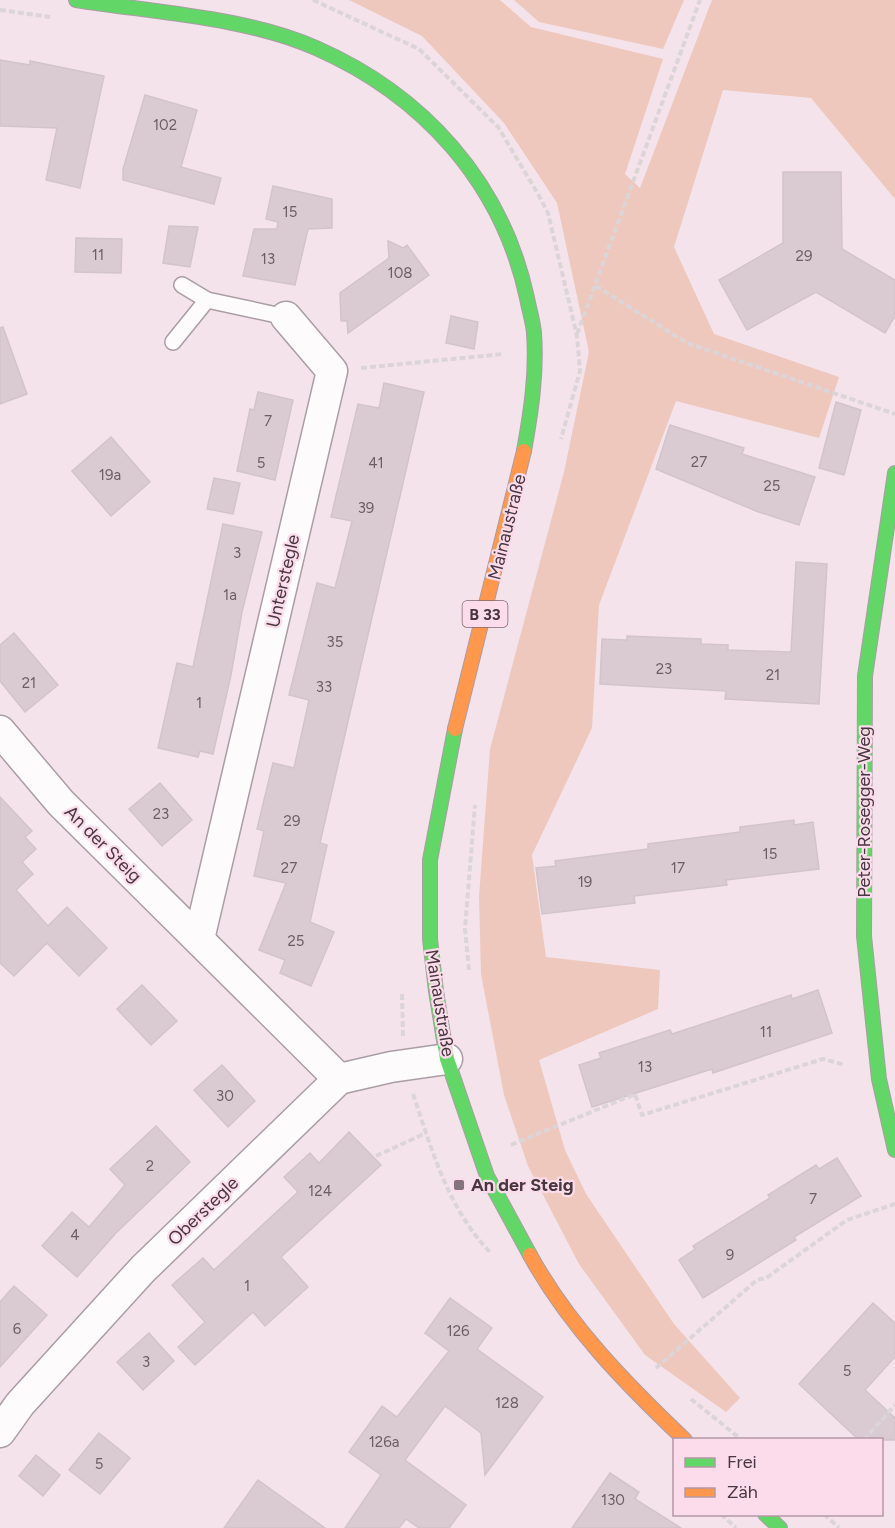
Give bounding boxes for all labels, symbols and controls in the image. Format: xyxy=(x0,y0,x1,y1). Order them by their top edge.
house number: 102 xyxy=(153,116,177,134)
house number: 15 xyxy=(283,203,297,221)
house number: 11 xyxy=(92,246,104,264)
house number: 29 xyxy=(796,247,812,265)
house number: 13 xyxy=(261,250,275,268)
house number: 108 xyxy=(387,264,413,282)
house number: 7 xyxy=(264,412,272,430)
house number: 27 xyxy=(691,453,707,471)
house number: 5 xyxy=(257,454,265,472)
house number: 41 xyxy=(368,454,384,472)
house number: 19a xyxy=(99,466,121,484)
street label: Mainaustraße xyxy=(483,472,531,582)
house number: 25 xyxy=(763,477,781,495)
house number: 39 xyxy=(358,499,374,517)
street label: Unterstegle xyxy=(262,532,304,630)
house number: 3 xyxy=(233,544,241,562)
house number: 1a xyxy=(223,586,237,604)
road number: B 33 xyxy=(462,601,508,627)
house number: 35 xyxy=(327,633,343,651)
house number: 23 xyxy=(656,660,672,678)
house number: 21 xyxy=(766,666,780,684)
house number: 21 xyxy=(22,674,36,692)
house number: 33 xyxy=(316,678,332,696)
house number: 1 xyxy=(196,694,202,712)
street label: Peter-Rosegger-Weg xyxy=(853,726,875,898)
street label: An der Steig xyxy=(60,801,146,887)
house number: 23 xyxy=(153,805,169,823)
house number: 29 xyxy=(284,812,300,830)
house number: 15 xyxy=(763,845,777,863)
house number: 27 xyxy=(281,859,297,877)
house number: 17 xyxy=(671,859,685,877)
house number: 19 xyxy=(578,873,592,891)
house number: 25 xyxy=(287,932,305,950)
street label: Mainaustraße xyxy=(421,948,459,1058)
house number: 11 xyxy=(760,1023,772,1041)
house number: 13 xyxy=(638,1058,652,1076)
house number: 30 xyxy=(216,1087,234,1105)
house number: 2 xyxy=(146,1157,154,1175)
street label: Oberstegle xyxy=(163,1172,243,1250)
place label: An der Steig xyxy=(471,1174,574,1196)
marker: An der Steig xyxy=(452,1178,466,1192)
house number: 124 xyxy=(308,1182,332,1200)
house number: 7 xyxy=(809,1190,817,1208)
house number: 4 xyxy=(70,1226,80,1244)
house number: 9 xyxy=(726,1246,734,1264)
house number: 1 xyxy=(244,1277,250,1295)
house number: 6 xyxy=(13,1320,22,1338)
house number: 126 xyxy=(446,1322,470,1340)
house number: 3 xyxy=(142,1353,150,1371)
house number: 5 xyxy=(843,1362,851,1380)
house number: 128 xyxy=(495,1394,519,1412)
house number: 126a xyxy=(369,1433,399,1451)
legend xyxy=(673,1438,883,1516)
text: Frei xyxy=(727,1451,757,1473)
house number: 5 xyxy=(95,1455,103,1473)
text: Zäh xyxy=(727,1481,758,1503)
house number: 130 xyxy=(601,1491,625,1509)

